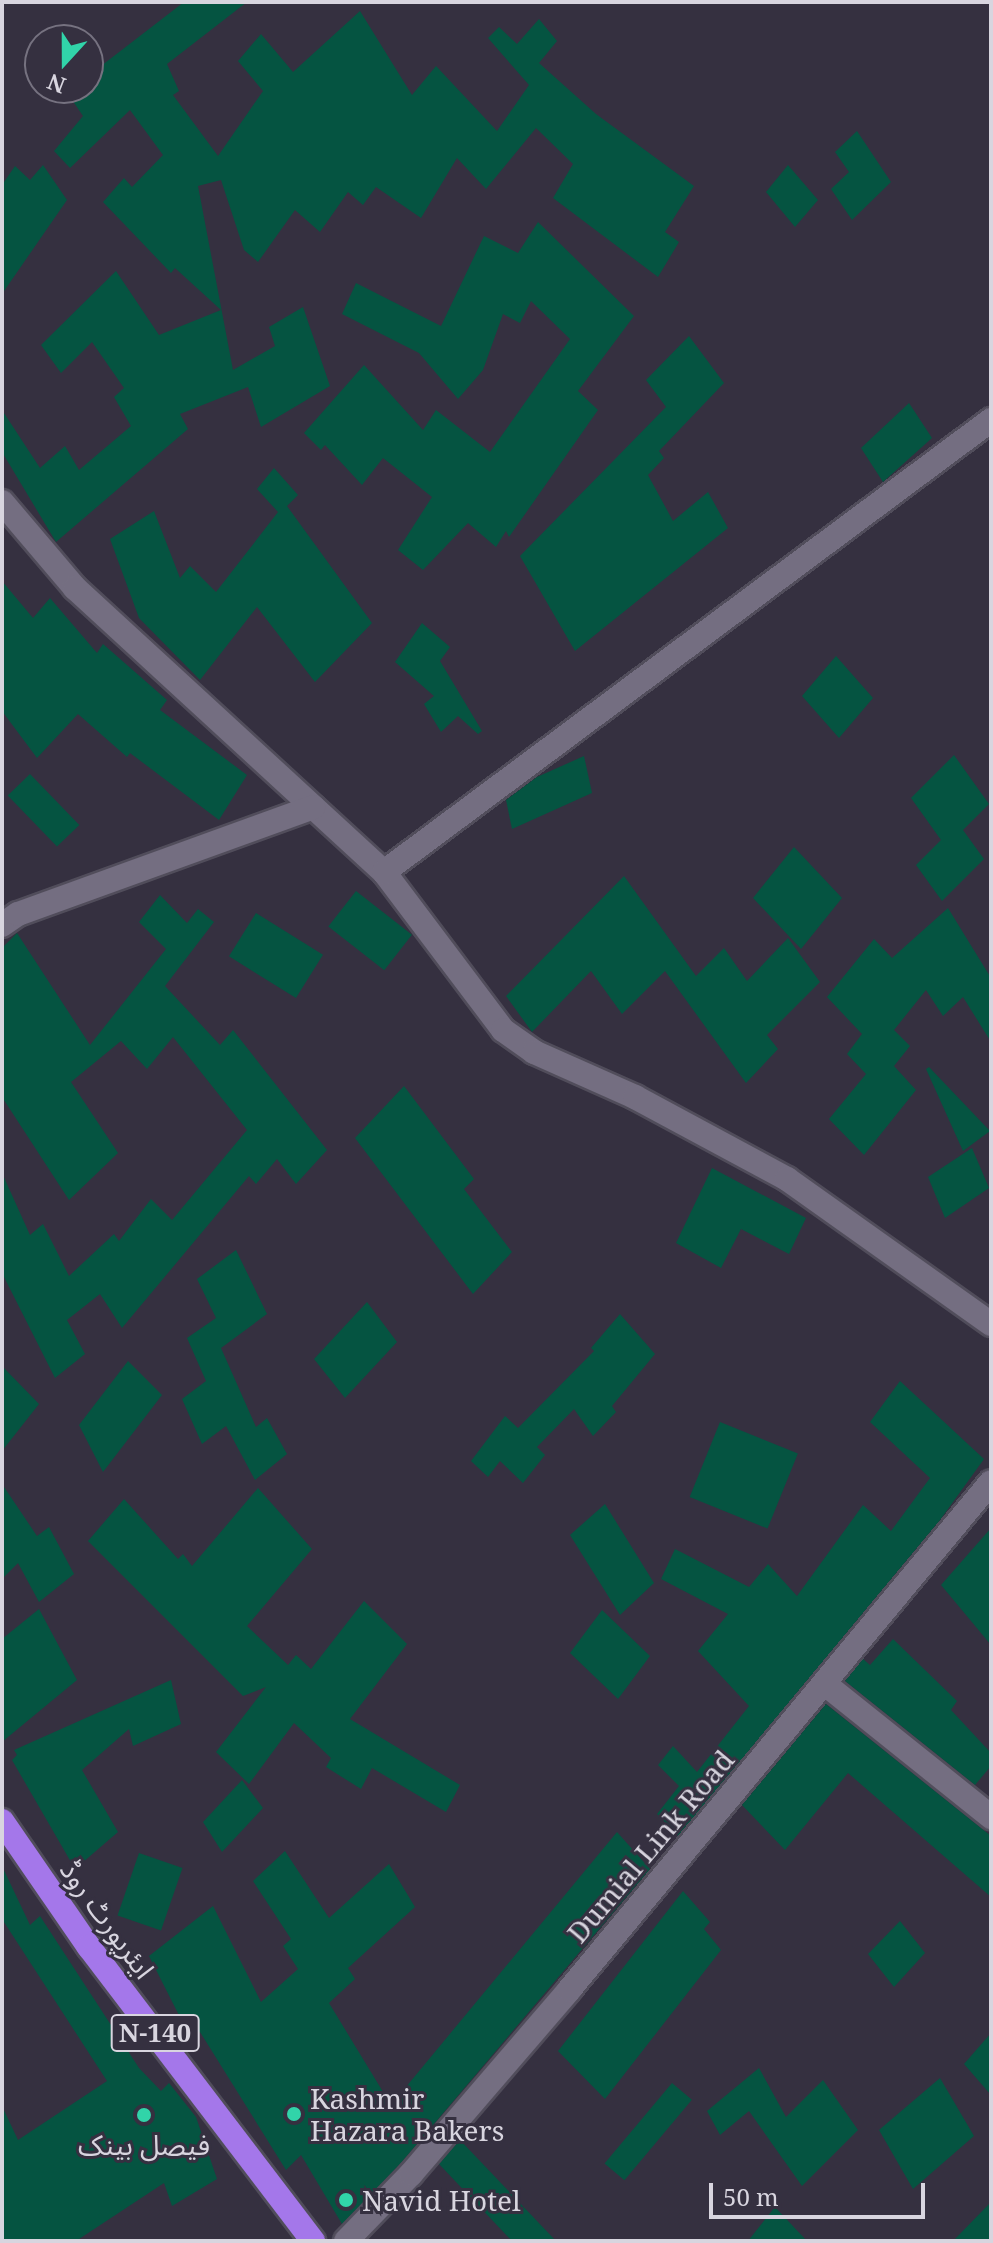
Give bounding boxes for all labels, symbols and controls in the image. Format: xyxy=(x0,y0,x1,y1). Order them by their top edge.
north arrow xyxy=(24,24,104,104)
text: N xyxy=(43,67,70,102)
street label: Dumial Link Road xyxy=(560,1743,740,1949)
street label: ایئرپورٹ روڈ xyxy=(54,1853,162,1985)
road number: N-140 xyxy=(109,2011,201,2055)
place label: Kashmir Hazara Bakers xyxy=(310,2081,504,2147)
marker: Kashmir Hazara Bakers xyxy=(285,2105,303,2123)
marker: فیصل بینک xyxy=(135,2106,153,2124)
place label: فیصل بینک xyxy=(78,2127,210,2161)
scale bar xyxy=(713,2167,929,2217)
text: 50 m xyxy=(723,2180,779,2213)
place label: Navid Hotel xyxy=(362,2183,521,2217)
marker: Navid Hotel xyxy=(337,2191,355,2209)

